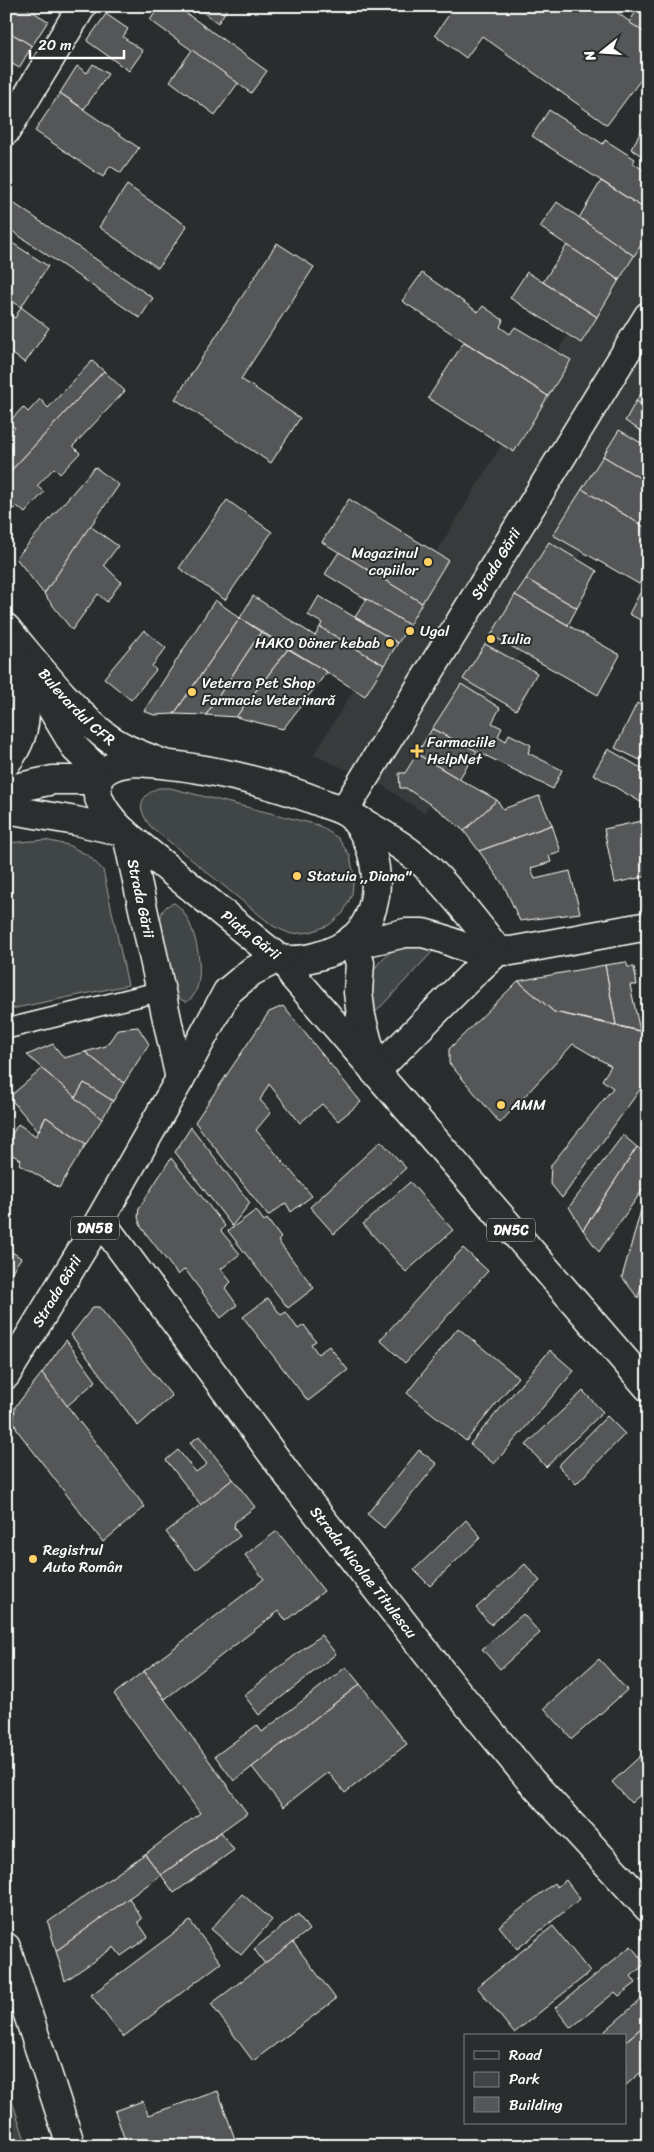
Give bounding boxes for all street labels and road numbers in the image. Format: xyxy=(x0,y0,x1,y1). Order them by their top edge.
street label: Strada Gării xyxy=(464,522,528,605)
street label: Bulevardul CFR xyxy=(32,662,121,752)
street label: Strada Gării xyxy=(120,857,162,941)
street label: Piața Gării xyxy=(215,903,287,967)
road number: DN5B xyxy=(71,1216,119,1240)
road number: DN5C xyxy=(487,1218,535,1242)
street label: Strada Gării xyxy=(25,1249,89,1332)
street label: Strada Nicolae Titulescu xyxy=(303,1500,424,1644)

